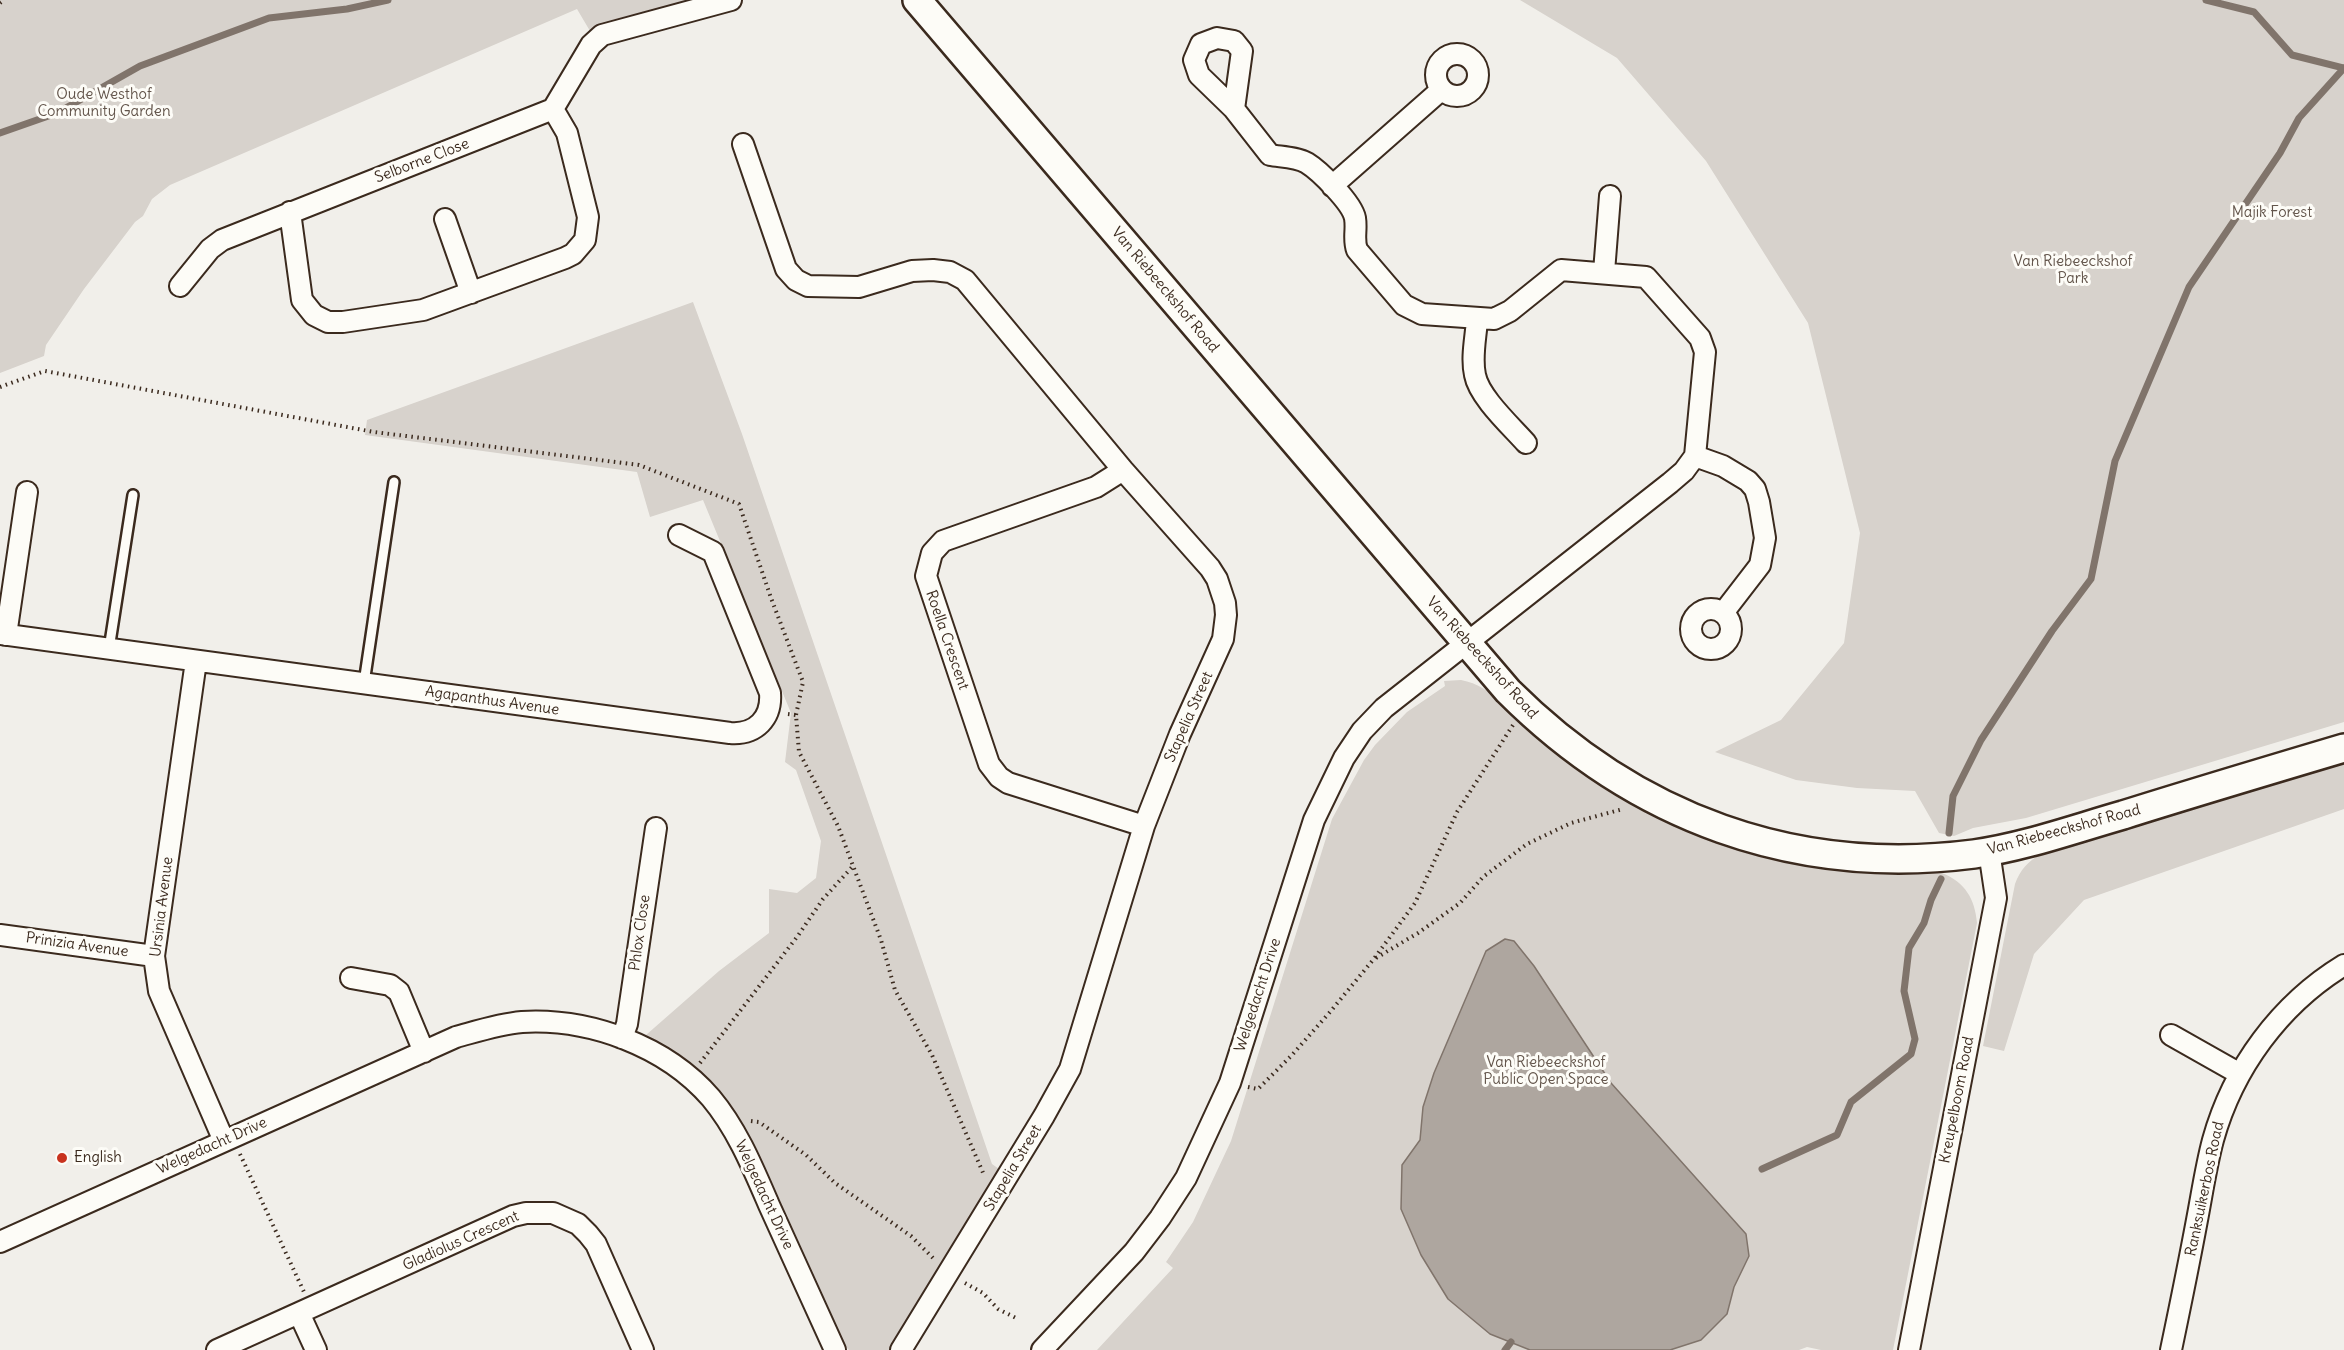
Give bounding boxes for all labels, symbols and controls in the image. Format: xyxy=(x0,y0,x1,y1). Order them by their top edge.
park label: Oude Westhof Community Garden xyxy=(37,86,171,121)
street label: Selborne Close xyxy=(372,135,472,187)
park label: Majik Forest xyxy=(2232,204,2312,222)
street label: Van Riebeeckshof Road xyxy=(1107,224,1223,356)
park label: Van Riebeeckshof Park xyxy=(2013,253,2133,288)
street label: Roella Crescent xyxy=(922,588,972,692)
street label: Van Riebeeckshof Road xyxy=(1423,593,1541,723)
street label: Stapelia Street xyxy=(1161,669,1217,765)
street label: Agapanthus Avenue xyxy=(424,683,560,719)
street label: Van Riebeeckshof Road xyxy=(1985,801,2143,859)
street label: Ursinia Avenue xyxy=(147,856,177,958)
street label: Phlox Close xyxy=(626,894,654,972)
street label: Prinizia Avenue xyxy=(25,929,129,961)
street label: Welgedacht Drive xyxy=(1231,936,1285,1054)
street label: Kreupelboom Road xyxy=(1936,1035,1978,1165)
park label: Van Riebeeckshof Public Open Space xyxy=(1483,1054,1609,1089)
street label: Welgedacht Drive xyxy=(154,1114,270,1178)
street label: Ranksuikerbos Road xyxy=(2182,1120,2228,1258)
street label: Stapelia Street xyxy=(980,1122,1046,1214)
street label: Welgedacht Drive xyxy=(731,1137,797,1253)
place label: English xyxy=(74,1149,122,1167)
marker: English xyxy=(55,1151,69,1165)
street label: Gladiolus Crescent xyxy=(400,1207,522,1275)

